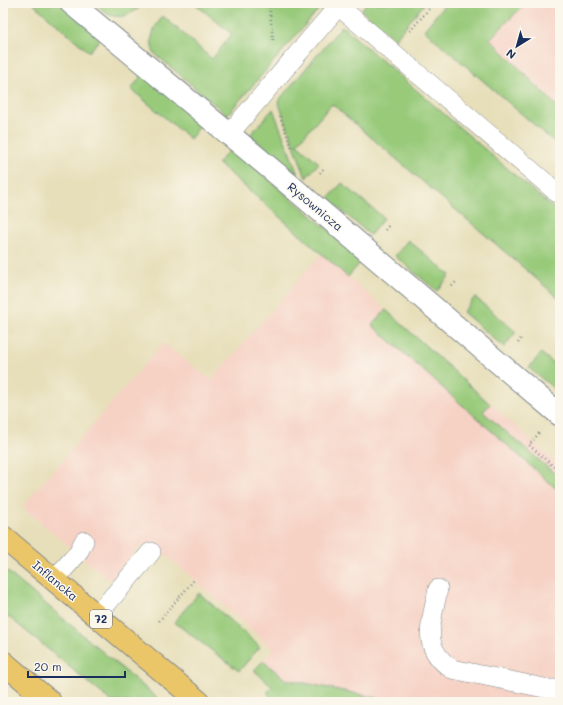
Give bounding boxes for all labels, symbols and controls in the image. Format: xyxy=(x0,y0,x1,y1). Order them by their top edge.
north arrow xyxy=(497,26,537,66)
text: N xyxy=(503,46,519,63)
street label: Rysownicza xyxy=(285,178,347,234)
street label: Inflancka xyxy=(30,557,82,604)
road number: 72 xyxy=(90,610,112,628)
scale bar xyxy=(28,653,125,679)
text: 20 m xyxy=(34,658,62,674)

